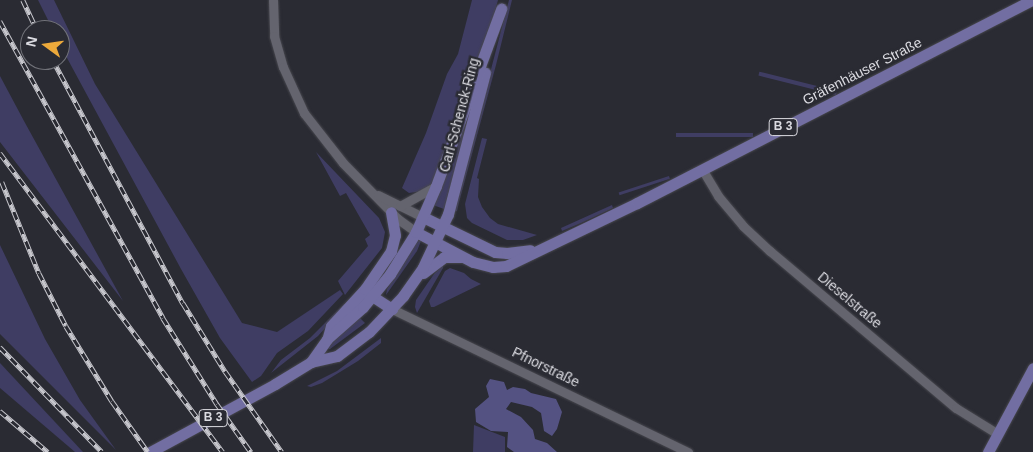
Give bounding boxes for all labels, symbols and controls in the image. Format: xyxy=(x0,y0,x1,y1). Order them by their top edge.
north arrow xyxy=(20,20,70,70)
street label: Gräfenhäuser Straße xyxy=(800,34,924,108)
text: N xyxy=(22,35,40,48)
street label: Carl-Schenck-Ring xyxy=(436,56,482,174)
road number: B 3 xyxy=(768,118,798,136)
street label: Dieselstraße xyxy=(815,268,885,332)
street label: Pfnorstraße xyxy=(509,343,583,391)
road number: B 3 xyxy=(198,408,228,428)

